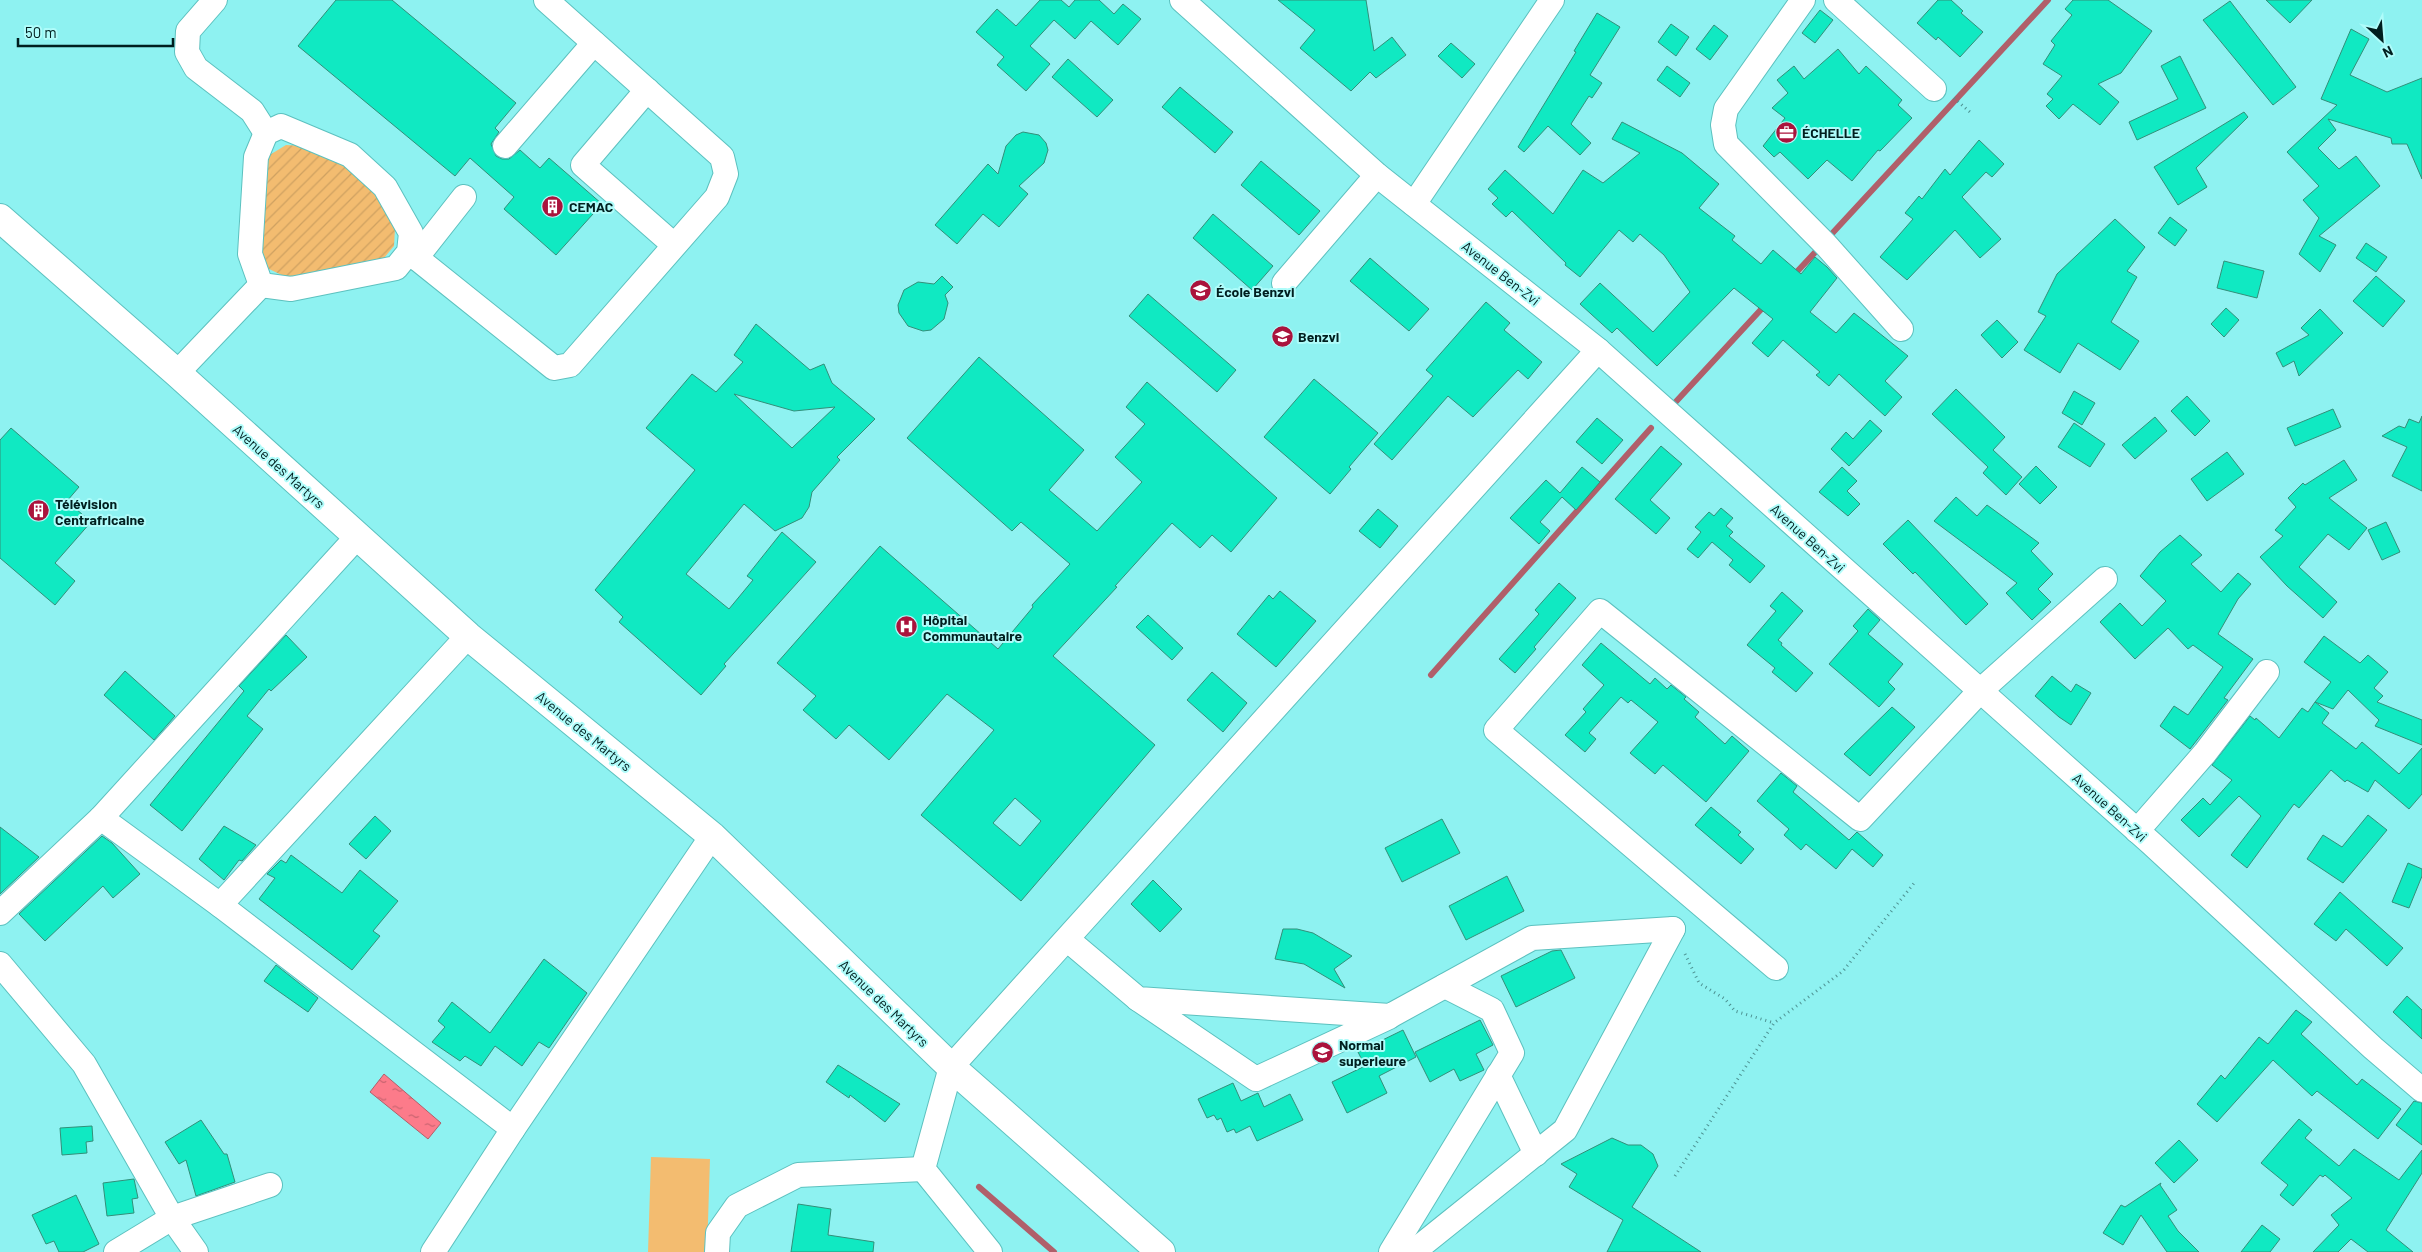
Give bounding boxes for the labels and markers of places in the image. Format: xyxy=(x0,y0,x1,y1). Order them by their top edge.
office icon: ÉCHELLE xyxy=(1774,120,1798,144)
place label: ÉCHELLE xyxy=(1802,124,1860,141)
building icon: CEMAC xyxy=(541,194,565,218)
place label: CEMAC xyxy=(569,198,613,215)
school or university icon: École Benzvi xyxy=(1188,279,1212,303)
place label: École Benzvi xyxy=(1216,283,1295,300)
school or university icon: Benzvi xyxy=(1270,324,1294,348)
place label: Benzvi xyxy=(1298,328,1339,345)
place label: Télévision Centrafricaine xyxy=(55,495,145,528)
building icon: Télévision Centrafricaine xyxy=(27,499,51,523)
place label: Hôpital Communautaire xyxy=(923,611,1022,644)
hospital icon: Hôpital Communautaire xyxy=(895,615,919,639)
place label: Normal superieure xyxy=(1339,1036,1407,1069)
school or university icon: Normal superieure xyxy=(1311,1040,1335,1064)

